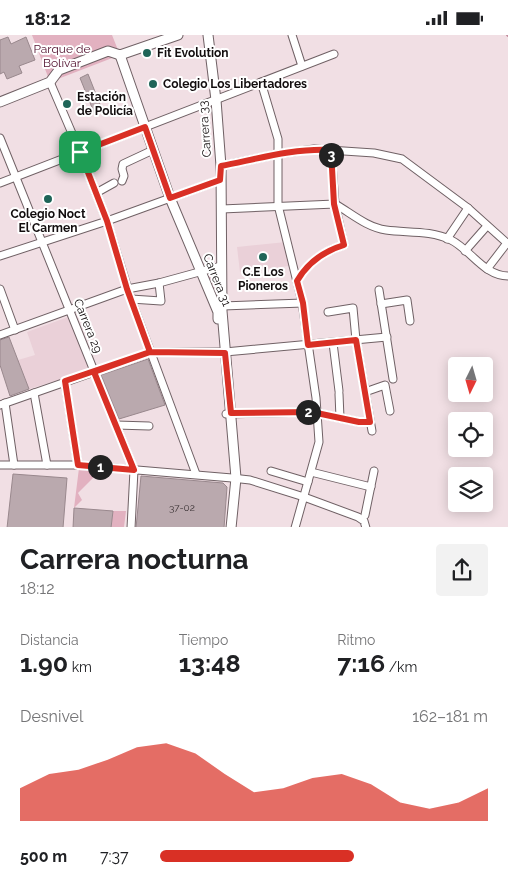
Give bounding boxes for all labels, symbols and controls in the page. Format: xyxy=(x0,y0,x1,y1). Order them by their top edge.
text: 18:12 xyxy=(25,7,71,29)
park label: Parque de Bolívar xyxy=(33,42,91,70)
place label: Fit Evolution xyxy=(157,46,229,60)
marker: Fit Evolution xyxy=(141,47,153,59)
place label: Colegio Los Libertadores xyxy=(163,77,307,91)
marker: Colegio Los Libertadores xyxy=(147,78,159,90)
place label: Estación de Policía xyxy=(77,90,133,118)
marker: Estación de Policía xyxy=(61,98,73,110)
street label: Carrera 33 xyxy=(196,100,214,158)
pin xyxy=(59,131,101,173)
icon: arrive xyxy=(66,138,94,166)
pin: 3 xyxy=(318,143,344,167)
text: 3 xyxy=(328,147,335,163)
marker: Colegio Noct El Carmen xyxy=(42,193,54,205)
place label: Colegio Noct El Carmen xyxy=(11,207,86,235)
marker: C.E Los Pioneros xyxy=(257,251,269,263)
street label: Carrera 31 xyxy=(200,252,234,308)
place label: C.E Los Pioneros xyxy=(238,265,288,293)
street label: Carrera 29 xyxy=(71,297,105,355)
north arrow xyxy=(448,357,492,403)
map controls xyxy=(448,357,493,512)
pin: 2 xyxy=(296,399,320,425)
text: 2 xyxy=(305,404,312,420)
button: locate xyxy=(448,412,493,457)
pin: 1 xyxy=(88,455,112,479)
text: 1 xyxy=(97,459,104,475)
button: layers xyxy=(448,467,493,512)
house number: 37-02 xyxy=(169,502,195,513)
text: Carrera nocturna xyxy=(20,543,249,576)
button: share xyxy=(436,544,488,596)
text: 18:12 xyxy=(20,579,55,598)
text: Distancia xyxy=(20,632,79,648)
text: Tiempo xyxy=(179,632,228,648)
text: Ritmo xyxy=(337,632,375,648)
text: 1.90 xyxy=(20,648,68,678)
text: 13:48 xyxy=(179,648,241,678)
text: 7:16 xyxy=(337,648,385,678)
text: km xyxy=(68,659,92,675)
text: /km xyxy=(385,659,417,675)
text: Desnivel xyxy=(20,707,83,726)
text: 162–181 m xyxy=(412,707,488,726)
text: 500 m xyxy=(20,847,67,866)
text: 7:37 xyxy=(100,847,129,866)

